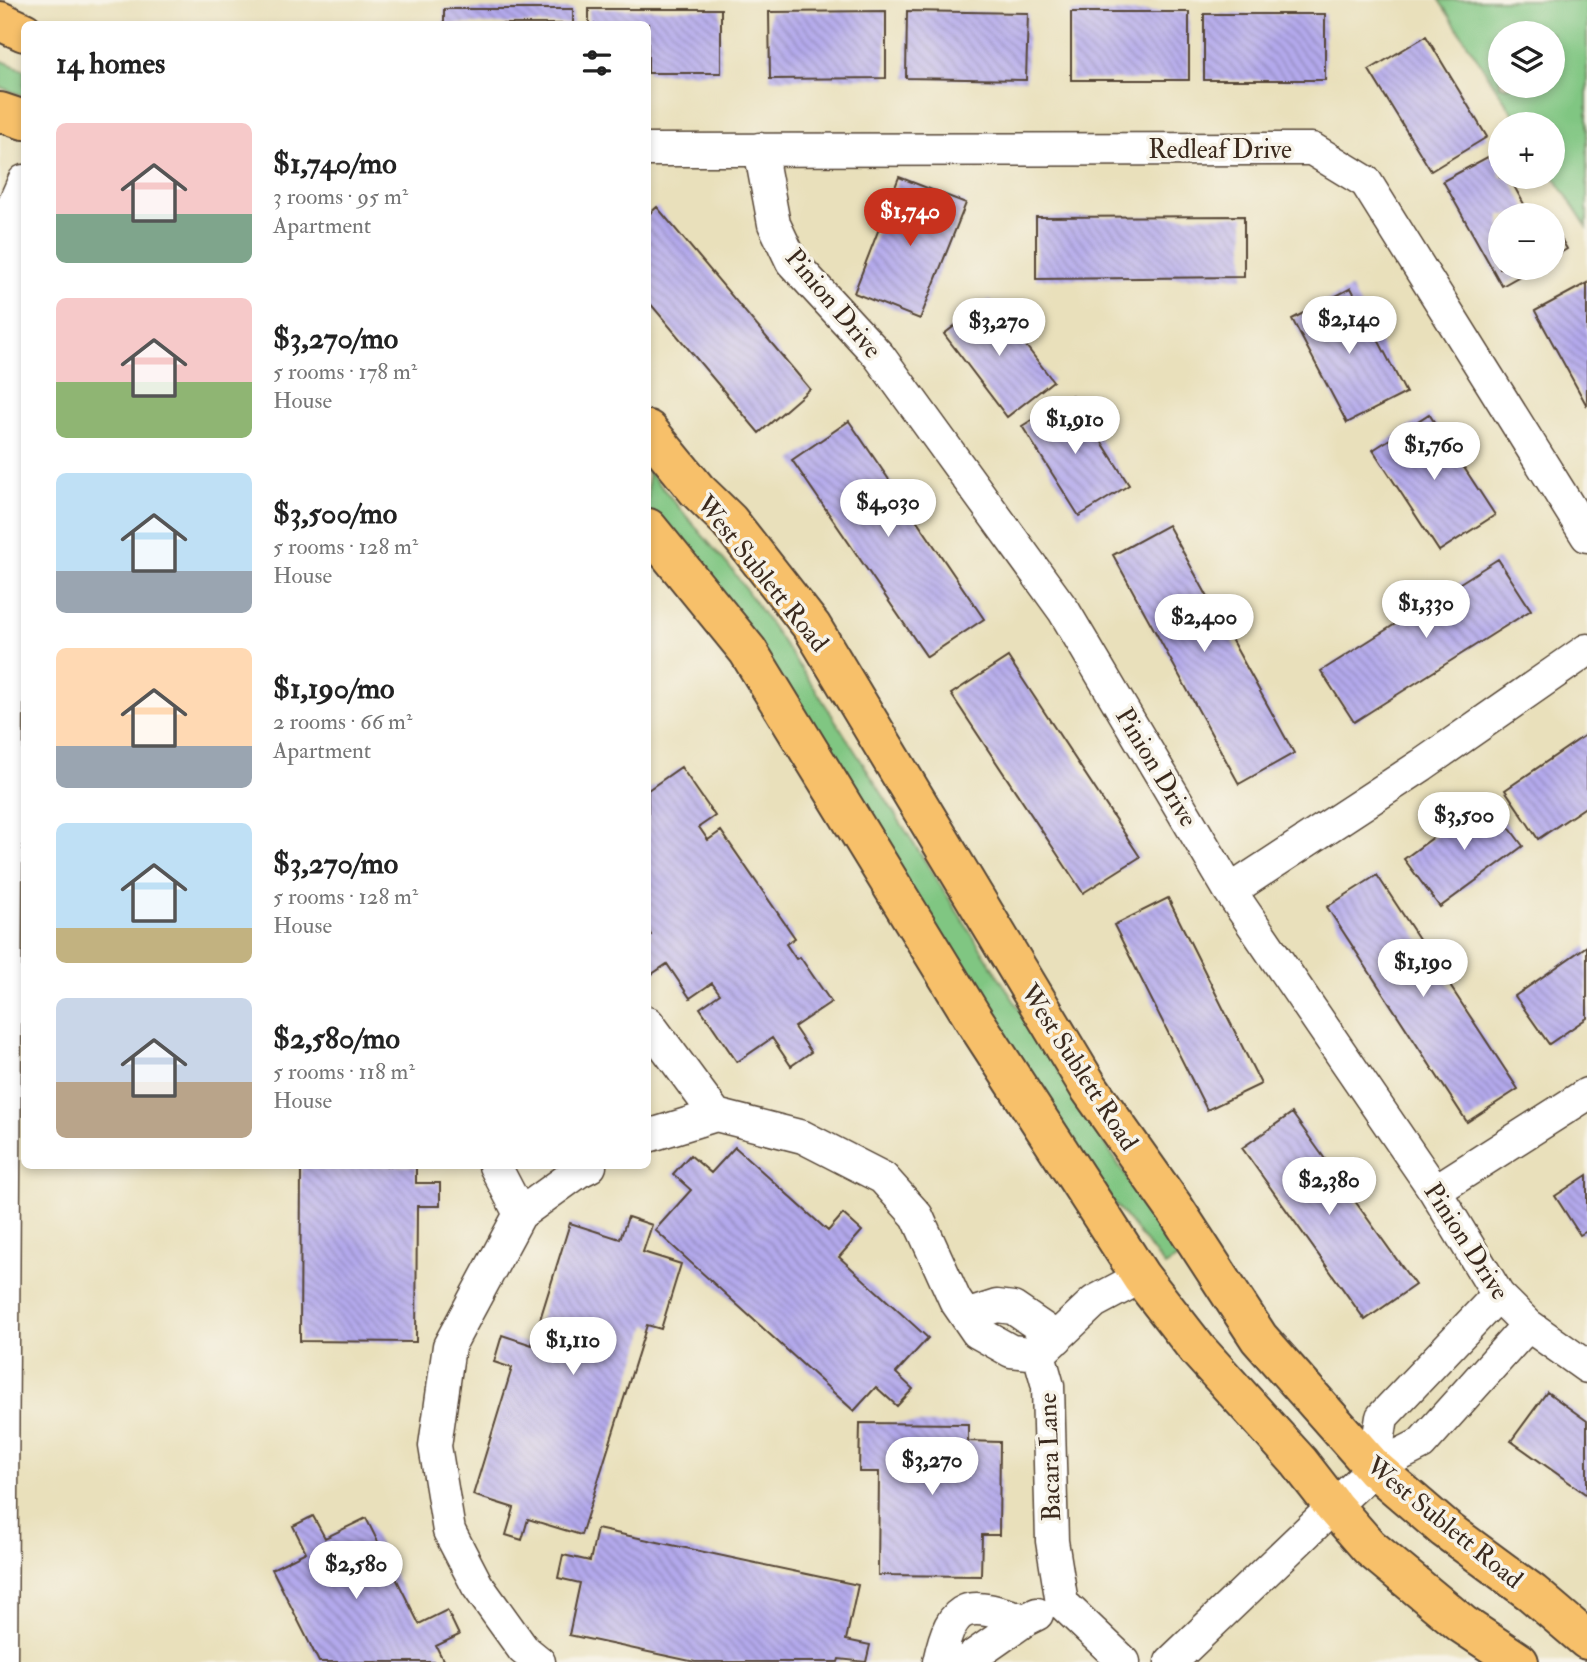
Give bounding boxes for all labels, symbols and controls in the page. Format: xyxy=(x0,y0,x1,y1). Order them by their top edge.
map controls xyxy=(1488,21,1565,280)
button: layers xyxy=(1488,21,1565,98)
icon: filters xyxy=(578,44,616,82)
text: 14 homes xyxy=(56,45,165,82)
button: + xyxy=(1488,112,1565,189)
street label: Redleaf Drive xyxy=(1148,134,1292,166)
text: $1,740/mo xyxy=(273,145,397,182)
icon: home xyxy=(112,151,196,235)
text: 3 rooms · 95 m² xyxy=(273,182,408,211)
pin: $1,740 xyxy=(853,188,967,248)
text: $1,740 xyxy=(880,196,940,225)
button: − xyxy=(1488,203,1565,280)
text: Apartment xyxy=(273,211,371,240)
street label: Pinion Drive xyxy=(778,242,888,365)
pin: $2,140 xyxy=(1292,296,1406,356)
pin: $3,270 xyxy=(942,298,1056,358)
text: $2,140 xyxy=(1318,304,1380,333)
text: $3,270 xyxy=(968,306,1030,335)
text: $3,270/mo xyxy=(273,320,398,357)
icon: home xyxy=(112,326,196,410)
text: 5 rooms · 178 m² xyxy=(273,357,417,386)
text: House xyxy=(273,386,332,415)
pin: $1,910 xyxy=(1018,396,1132,456)
text: $1,910 xyxy=(1046,404,1104,433)
pin: $1,760 xyxy=(1377,422,1491,482)
text: $1,760 xyxy=(1404,430,1464,459)
pin: $4,030 xyxy=(831,480,945,539)
text: $4,030 xyxy=(856,487,920,516)
street label: West Sublett Road xyxy=(689,488,835,659)
text: $3,500/mo xyxy=(273,495,397,532)
icon: home xyxy=(112,501,196,585)
text: 5 rooms · 128 m² xyxy=(273,532,418,561)
text: House xyxy=(273,561,332,590)
pin: $1,330 xyxy=(1369,580,1483,640)
text: $1,330 xyxy=(1398,588,1454,617)
pin: $2,400 xyxy=(1147,594,1261,654)
text: $2,400 xyxy=(1171,602,1237,631)
text: $1,190/mo xyxy=(273,670,395,707)
icon: home xyxy=(112,676,196,760)
street label: Pinion Drive xyxy=(1108,702,1204,833)
text: 2 rooms · 66 m² xyxy=(273,707,412,736)
text: Apartment xyxy=(273,736,371,765)
pin: $3,500 xyxy=(1407,792,1521,852)
text: $3,500 xyxy=(1434,800,1494,829)
text: $3,270/mo xyxy=(273,845,398,882)
icon: home xyxy=(112,851,196,935)
text: 5 rooms · 128 m² xyxy=(273,882,418,911)
text: House xyxy=(273,911,332,940)
pin: $1,190 xyxy=(1366,940,1480,999)
text: $1,190 xyxy=(1394,947,1452,976)
street label: West Sublett Road xyxy=(1013,977,1145,1157)
text: $2,580/mo xyxy=(273,1020,400,1057)
icon: home xyxy=(112,1026,196,1110)
text: 5 rooms · 118 m² xyxy=(273,1057,415,1086)
text: House xyxy=(273,1086,332,1115)
pin: $2,380 xyxy=(1272,1158,1386,1217)
text: $2,380 xyxy=(1298,1165,1360,1194)
street label: Pinion Drive xyxy=(1416,1177,1516,1306)
pin: $1,110 xyxy=(516,1318,630,1377)
text: $1,110 xyxy=(546,1325,600,1354)
street label: Bacara Lane xyxy=(1032,1392,1068,1522)
pin: $3,270 xyxy=(875,1438,989,1497)
text: $3,270 xyxy=(901,1445,963,1474)
street label: West Sublett Road xyxy=(1359,1449,1529,1596)
pin: $2,580 xyxy=(299,1542,413,1601)
text: $2,580 xyxy=(325,1549,387,1578)

